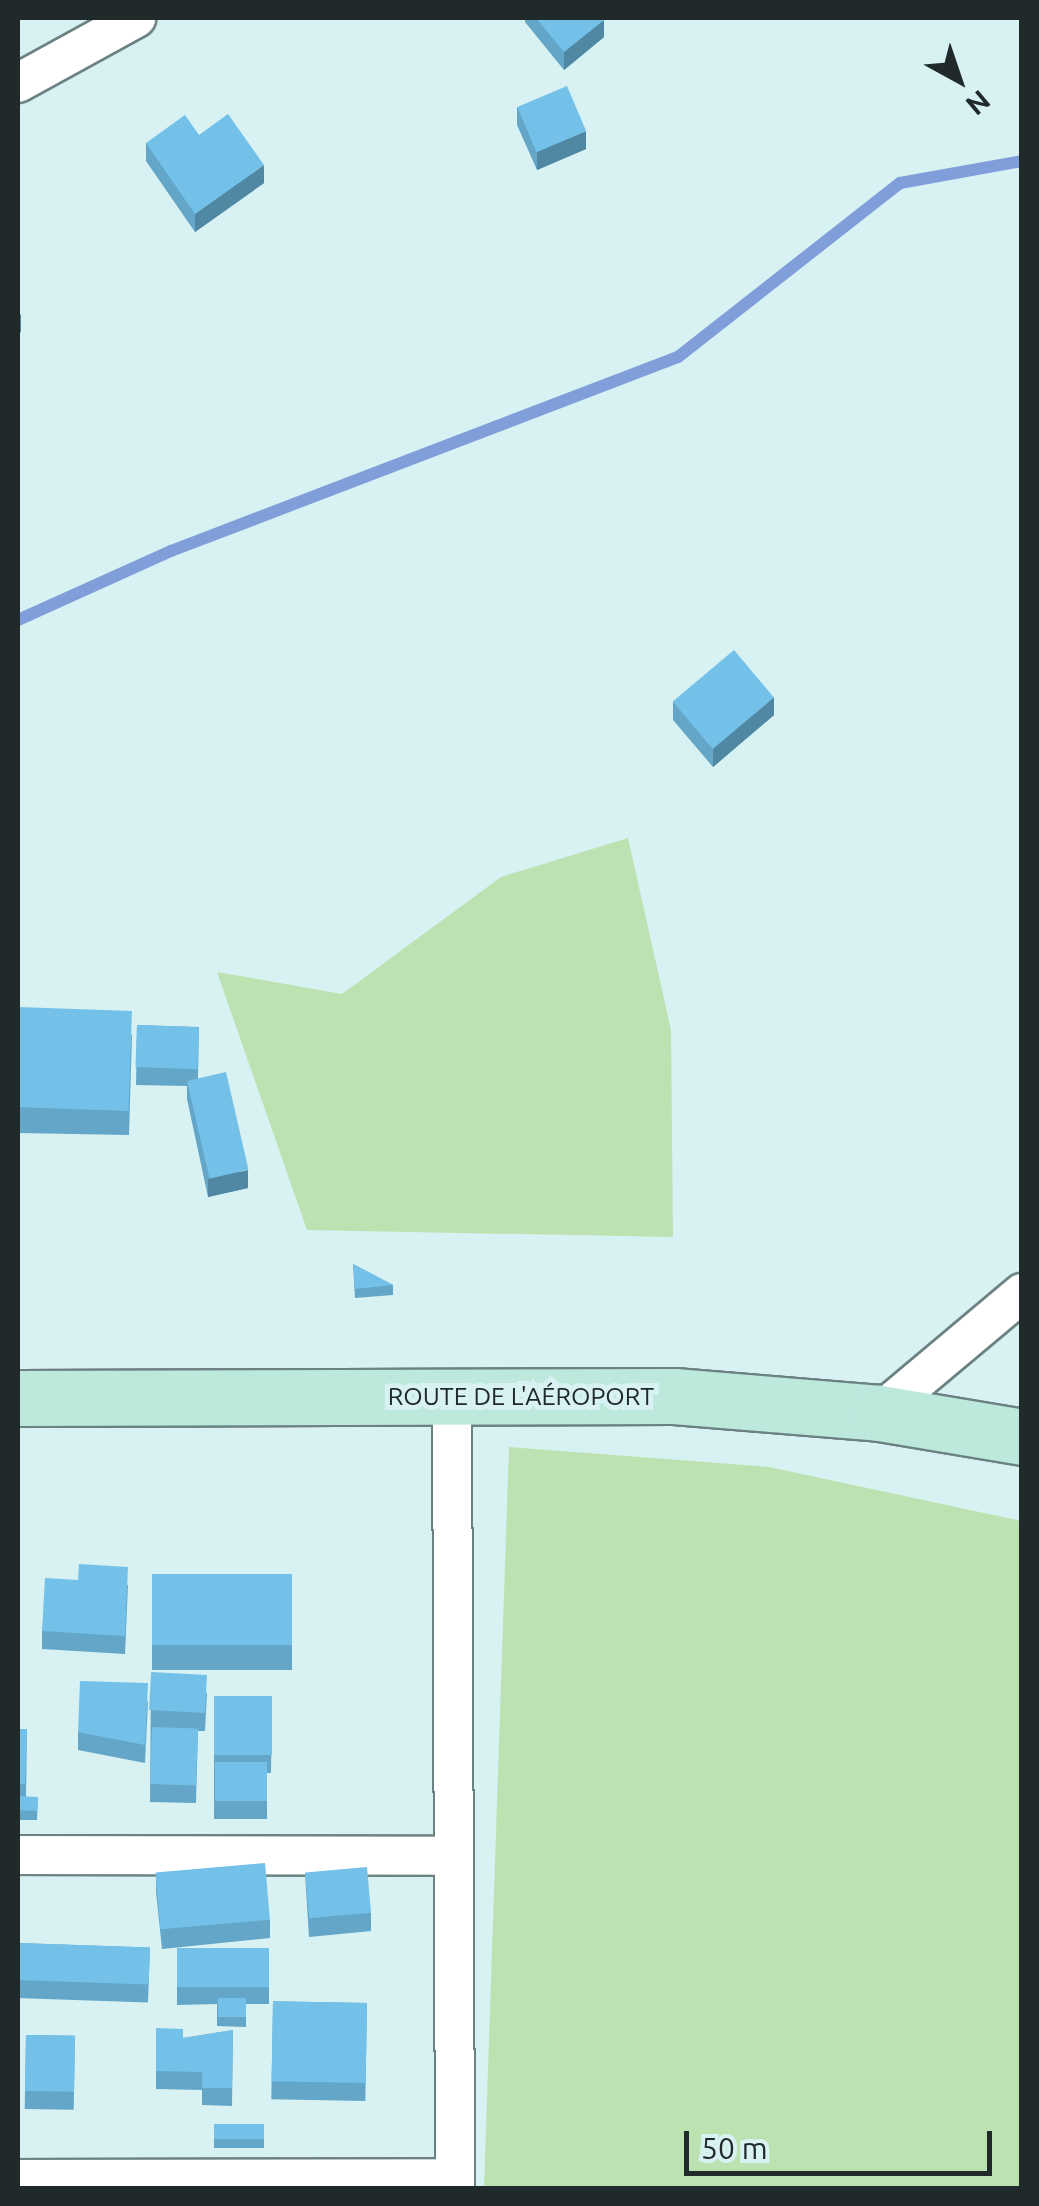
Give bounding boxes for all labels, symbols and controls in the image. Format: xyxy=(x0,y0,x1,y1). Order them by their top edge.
north arrow xyxy=(909,30,1009,130)
text: N xyxy=(961,85,997,122)
street label: ROUTE DE L'AÉROPORT xyxy=(388,1381,654,1411)
scale bar xyxy=(689,2111,996,2173)
text: 50 m xyxy=(701,2131,768,2165)

